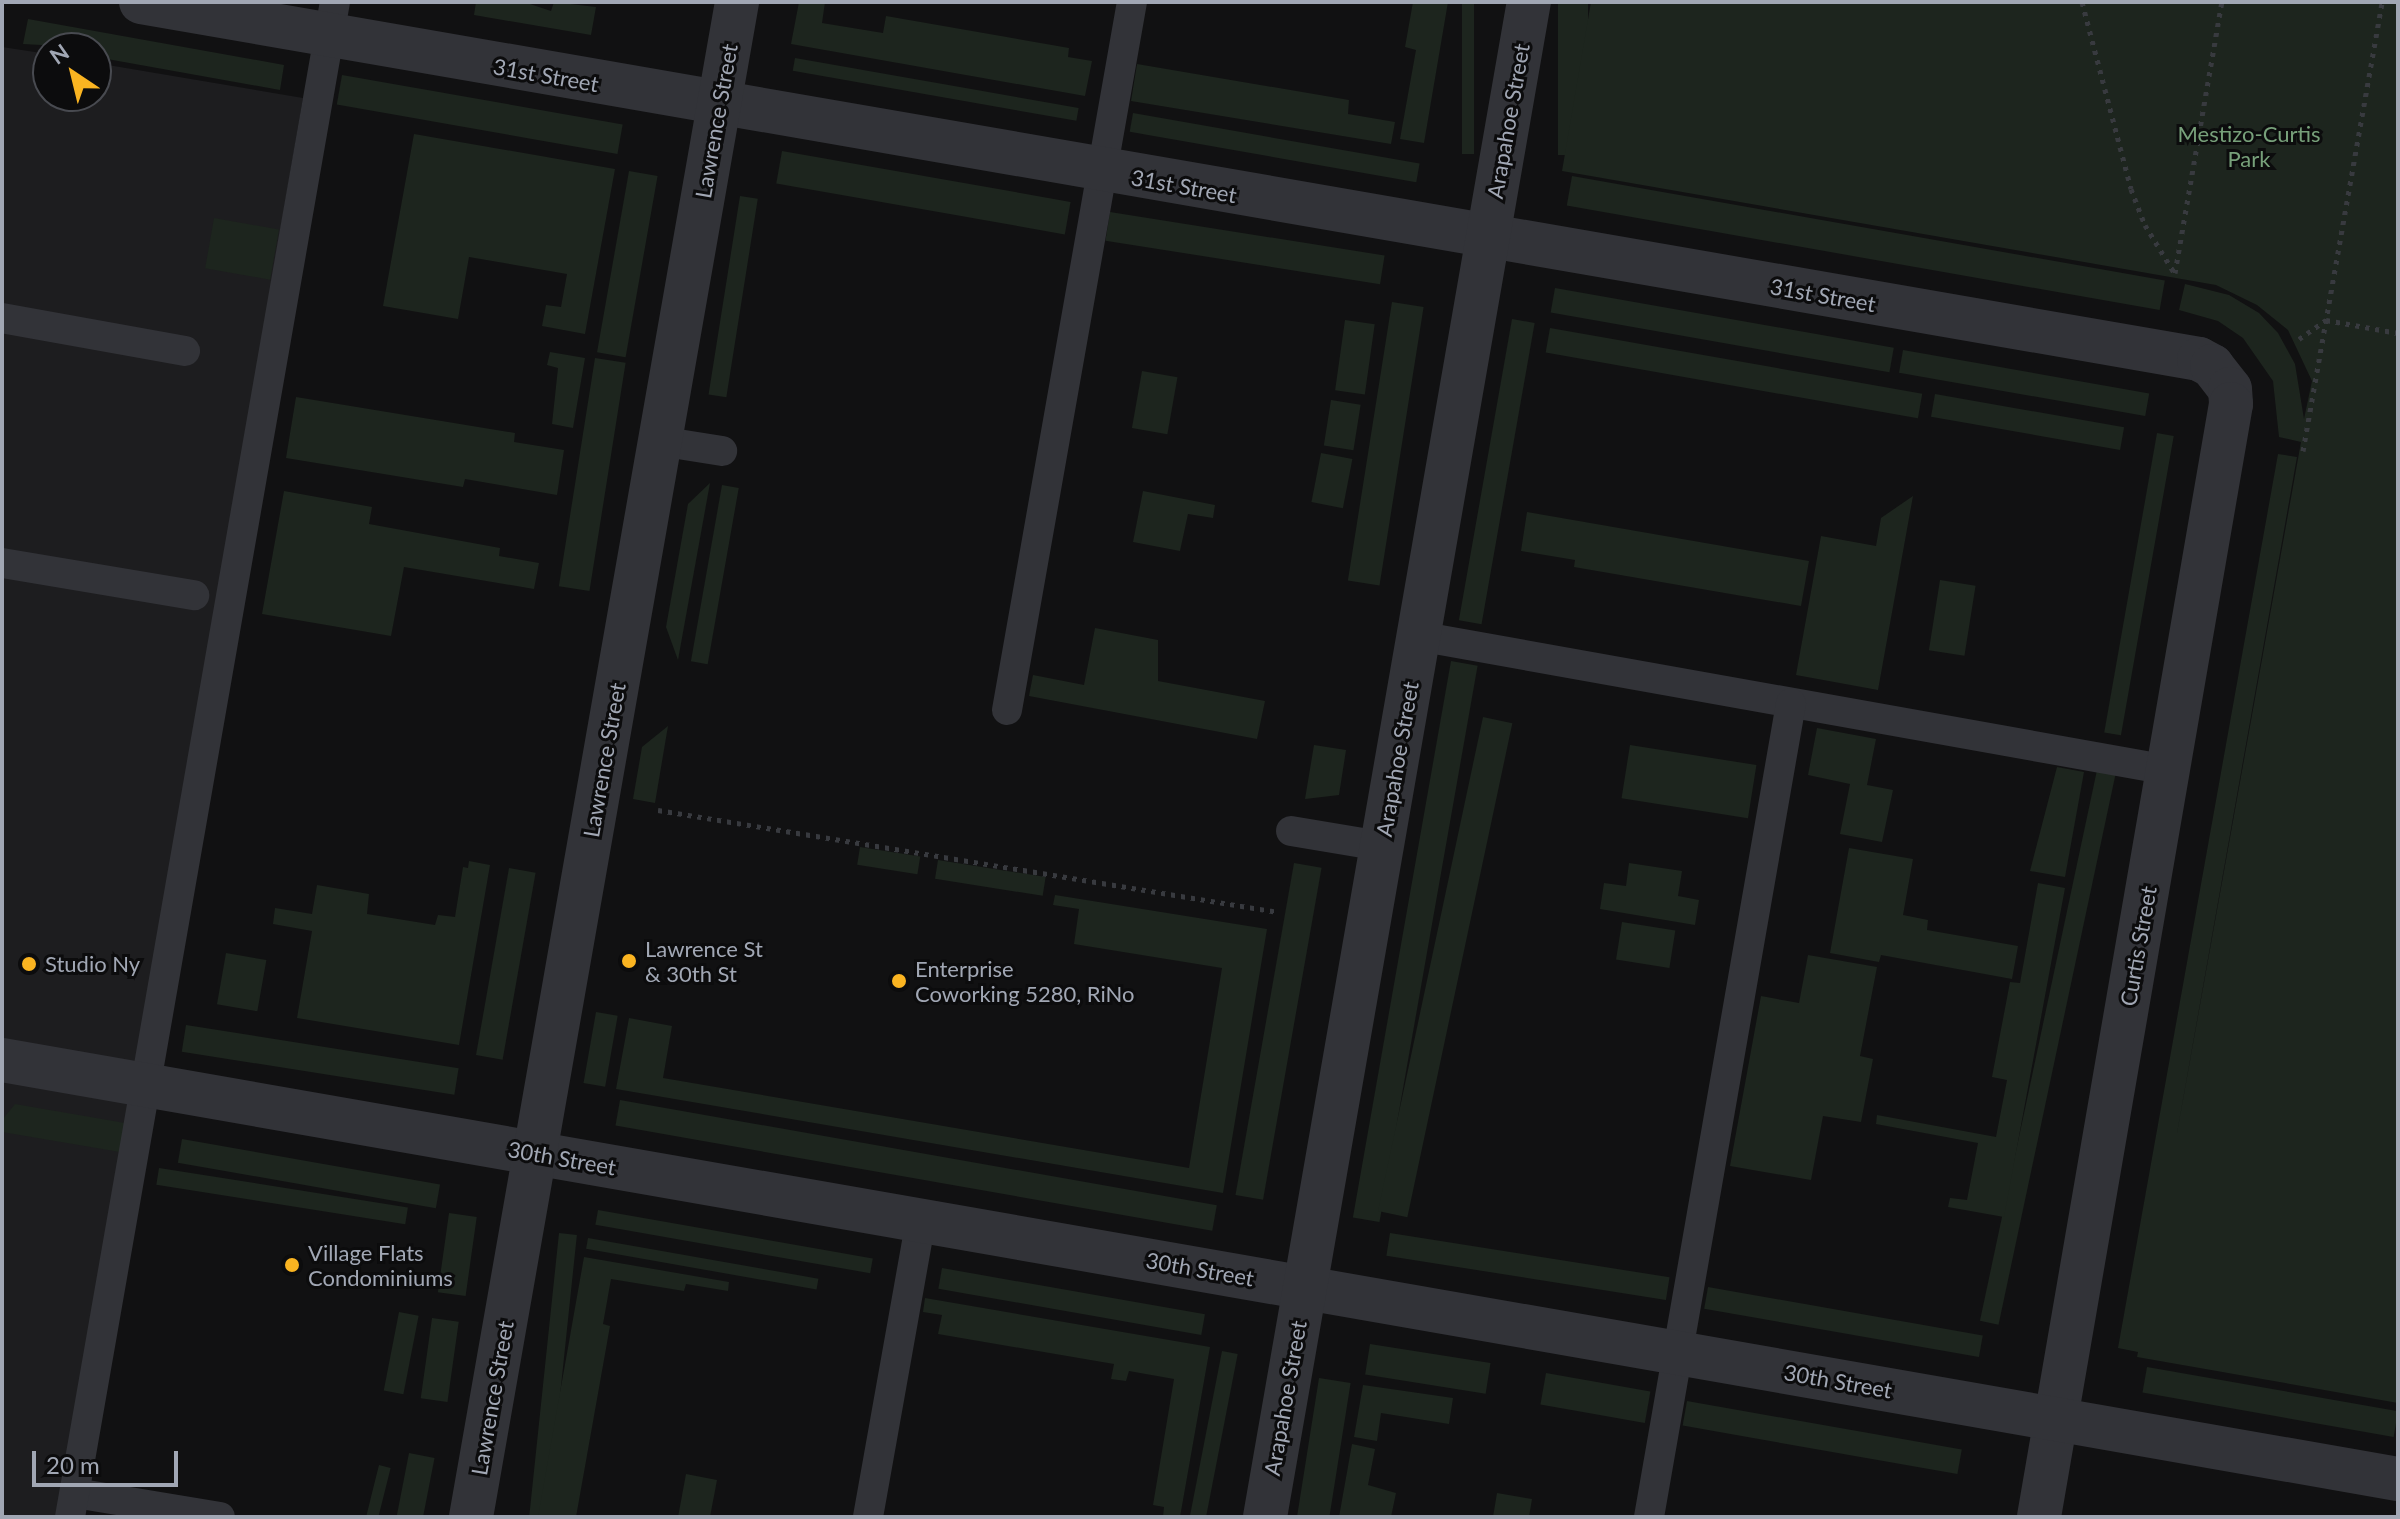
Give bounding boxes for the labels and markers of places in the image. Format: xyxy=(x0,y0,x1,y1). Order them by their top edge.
place label: Lawrence St & 30th St xyxy=(645,935,763,986)
place label: Studio Ny xyxy=(45,951,140,977)
marker: Lawrence St & 30th St xyxy=(620,952,638,970)
marker: Studio Ny xyxy=(20,955,38,973)
place label: Enterprise Coworking 5280, RiNo xyxy=(915,955,1135,1006)
marker: Enterprise Coworking 5280, RiNo xyxy=(890,972,908,990)
place label: Village Flats Condominiums xyxy=(308,1239,453,1290)
marker: Village Flats Condominiums xyxy=(283,1256,301,1274)

